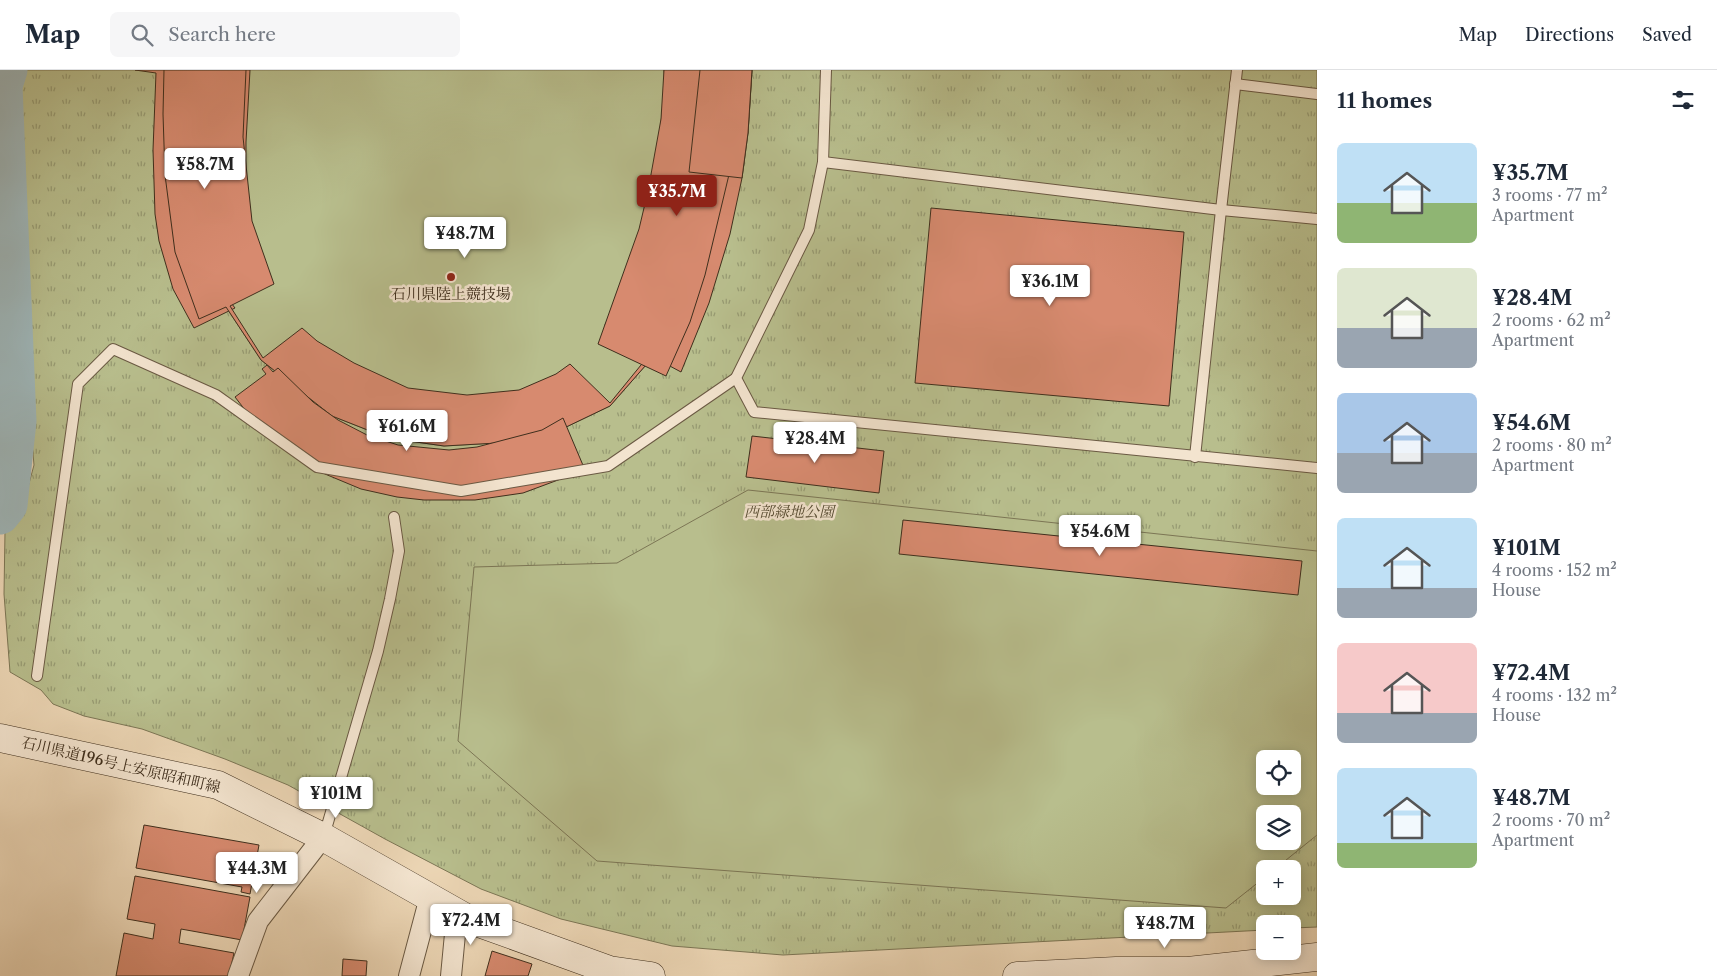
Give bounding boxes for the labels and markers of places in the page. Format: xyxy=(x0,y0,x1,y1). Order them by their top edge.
pin: ¥58.7M xyxy=(164,148,246,190)
pin: ¥35.7M xyxy=(636,174,718,217)
pin: ¥48.7M xyxy=(424,216,506,259)
pin: ¥36.1M xyxy=(1009,264,1091,307)
marker: 石川県陸上競技場 xyxy=(445,271,457,283)
place label: 石川県陸上競技場 xyxy=(391,284,511,303)
pin: ¥61.6M xyxy=(366,410,448,452)
pin: ¥28.4M xyxy=(774,422,856,464)
pin: ¥54.6M xyxy=(1059,514,1141,557)
pin: ¥101M xyxy=(301,776,371,819)
pin: ¥44.3M xyxy=(216,852,298,894)
pin: ¥72.4M xyxy=(430,904,512,946)
pin: ¥48.7M xyxy=(1124,906,1206,949)

